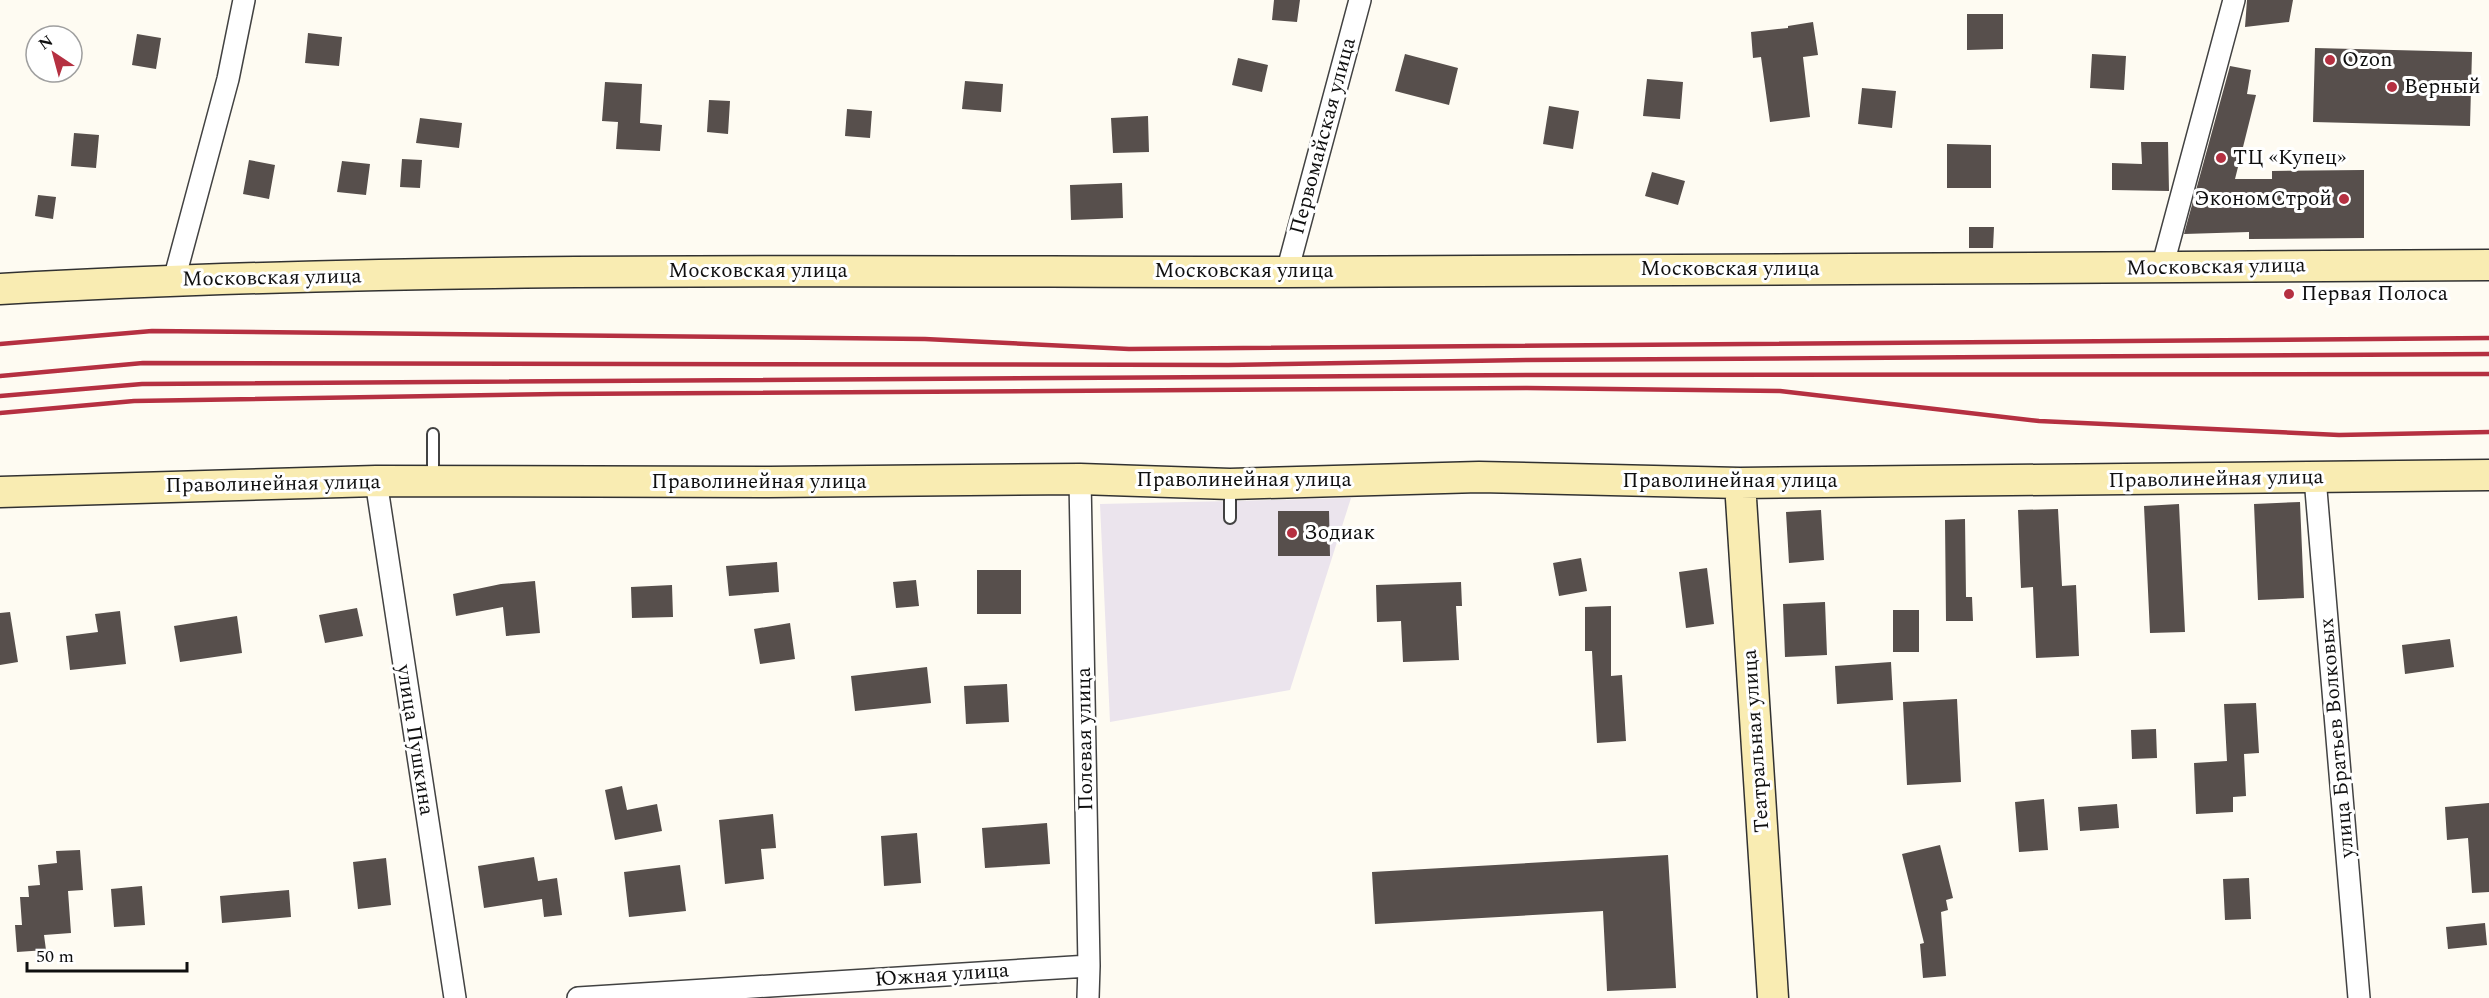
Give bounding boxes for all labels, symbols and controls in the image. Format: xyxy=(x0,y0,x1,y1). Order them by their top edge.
north arrow xyxy=(24,24,84,84)
text: N xyxy=(33,29,58,56)
street label: Первомайская улица xyxy=(1281,33,1365,238)
place label: Ozon xyxy=(2342,44,2392,76)
marker: Ozon xyxy=(2323,53,2337,67)
place label: Верный xyxy=(2404,71,2481,103)
marker: Верный xyxy=(2385,80,2399,94)
place label: ТЦ «Купец» xyxy=(2233,142,2346,174)
marker: ТЦ «Купец» xyxy=(2214,151,2228,165)
place label: ЭкономСтрой xyxy=(2194,183,2332,215)
marker: ЭкономСтрой xyxy=(2337,192,2351,206)
street label: Московская улица xyxy=(2126,249,2307,285)
street label: Московская улица xyxy=(1640,253,1820,285)
street label: Московская улица xyxy=(668,255,848,287)
street label: Московская улица xyxy=(1154,255,1334,287)
street label: Московская улица xyxy=(182,260,363,296)
place label: Первая Полоса xyxy=(2301,278,2449,310)
marker: Первая Полоса xyxy=(2282,287,2296,301)
street label: Праволинейная улица xyxy=(2108,461,2325,497)
street label: Праволинейная улица xyxy=(1136,464,1352,496)
street label: Праволинейная улица xyxy=(1622,465,1838,497)
street label: Праволинейная улица xyxy=(165,466,382,502)
street label: Праволинейная улица xyxy=(651,466,867,498)
place label: Зодиак xyxy=(1304,517,1375,549)
marker: Зодиак xyxy=(1285,526,1299,540)
street label: улица Братьев Волковых xyxy=(2311,617,2364,860)
street label: Театральная улица xyxy=(1734,648,1778,834)
street label: улица Пушкина xyxy=(387,661,443,818)
street label: Полевая улица xyxy=(1068,666,1102,811)
scale bar xyxy=(27,935,188,973)
text: 50 m xyxy=(36,943,74,970)
street label: Южная улица xyxy=(874,954,1011,996)

